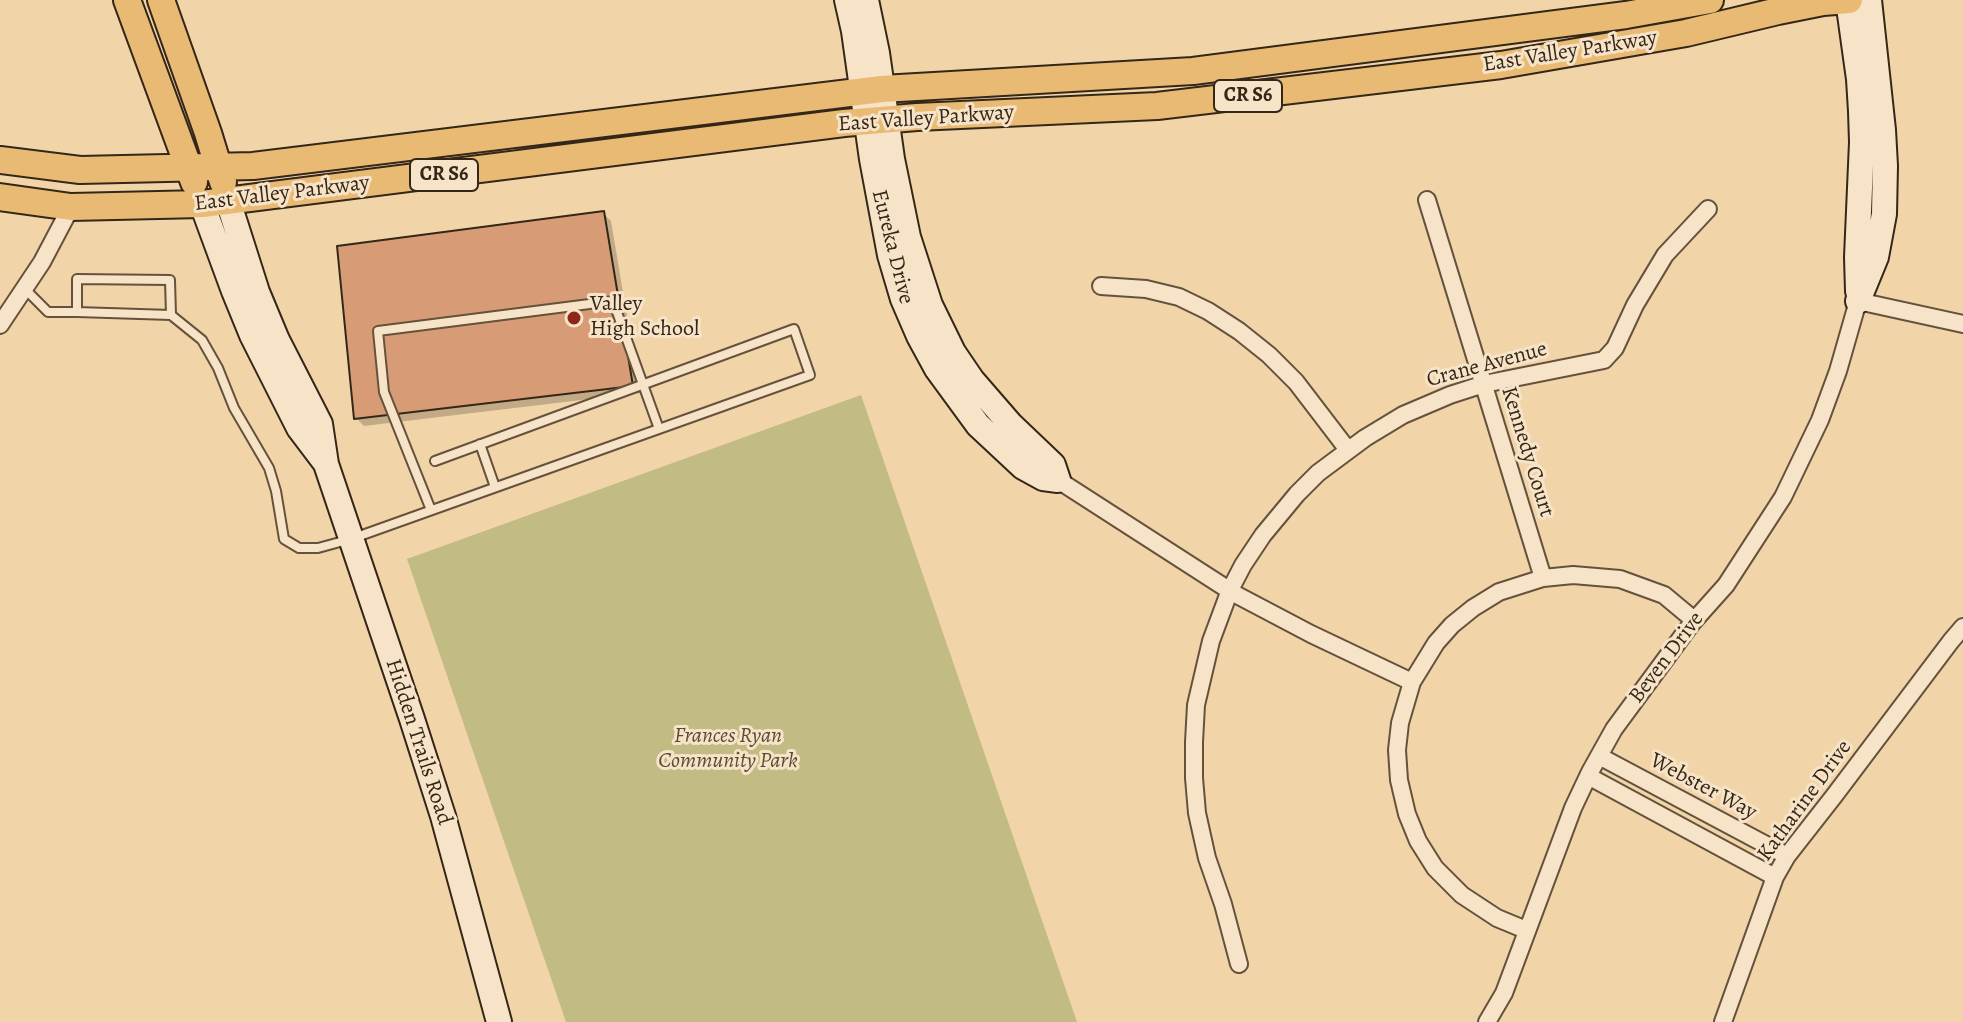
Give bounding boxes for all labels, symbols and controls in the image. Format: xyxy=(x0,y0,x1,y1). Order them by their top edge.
street label: East Valley Parkway xyxy=(1481,25,1659,79)
road number: CR S6 xyxy=(1214,80,1282,112)
street label: East Valley Parkway xyxy=(837,100,1015,138)
road number: CR S6 xyxy=(410,159,478,191)
street label: East Valley Parkway xyxy=(193,170,371,218)
street label: Eureka Drive xyxy=(865,187,919,307)
place label: Valley High School xyxy=(590,292,699,344)
marker: Valley High School xyxy=(565,309,583,327)
street label: Crane Avenue xyxy=(1424,336,1550,394)
street label: Kennedy Court xyxy=(1495,384,1559,520)
street label: Beven Drive xyxy=(1624,607,1710,709)
street label: Hidden Trails Road xyxy=(379,656,457,828)
park label: Frances Ryan Community Park xyxy=(658,724,798,776)
street label: Katharine Drive xyxy=(1752,735,1858,867)
street label: Webster Way xyxy=(1645,748,1761,826)

